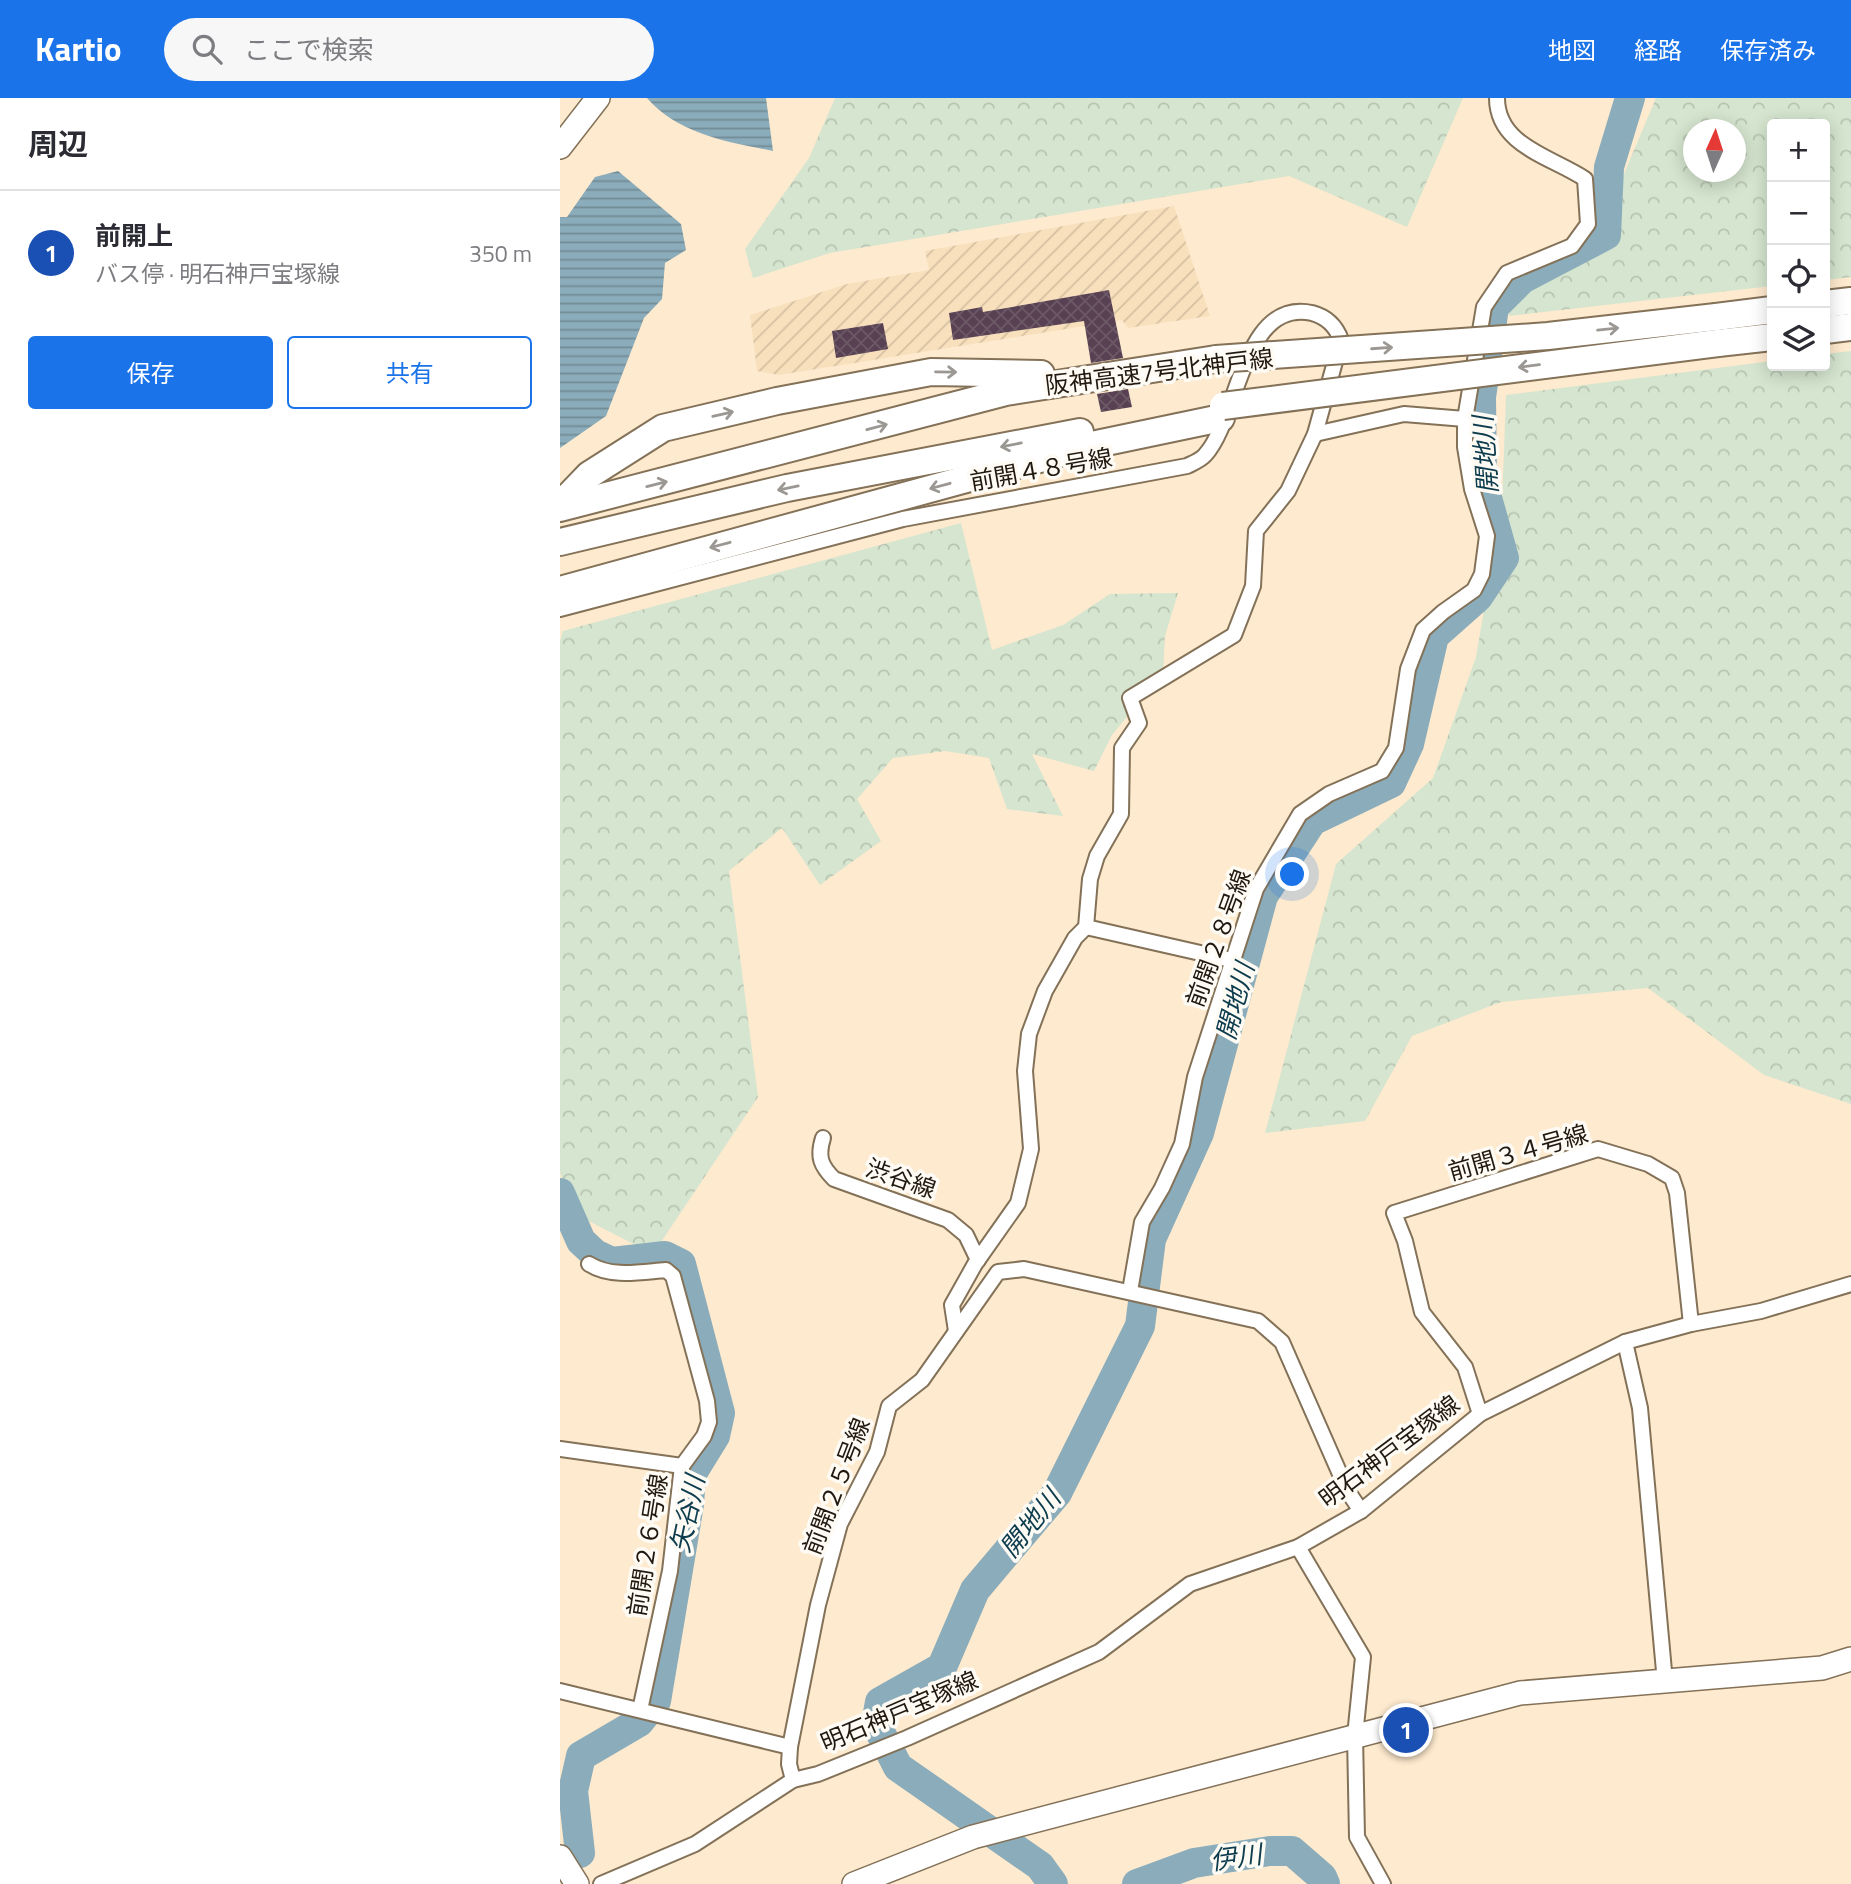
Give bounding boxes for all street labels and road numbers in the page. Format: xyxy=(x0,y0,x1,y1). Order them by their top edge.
street label: 阪神高速7号北神戸線 xyxy=(1043,339,1275,403)
street label: 前開４８号線 xyxy=(967,439,1115,499)
street label: 前開２８号線 xyxy=(1176,864,1260,1012)
street label: 前開３４号線 xyxy=(1444,1115,1592,1189)
street label: 渋谷線 xyxy=(861,1149,941,1207)
street label: 明石神戸宝塚線 xyxy=(1311,1386,1467,1516)
street label: 前開２５号線 xyxy=(793,1412,879,1560)
street label: 前開２６号線 xyxy=(618,1471,676,1619)
street label: 明石神戸宝塚線 xyxy=(815,1662,983,1760)

